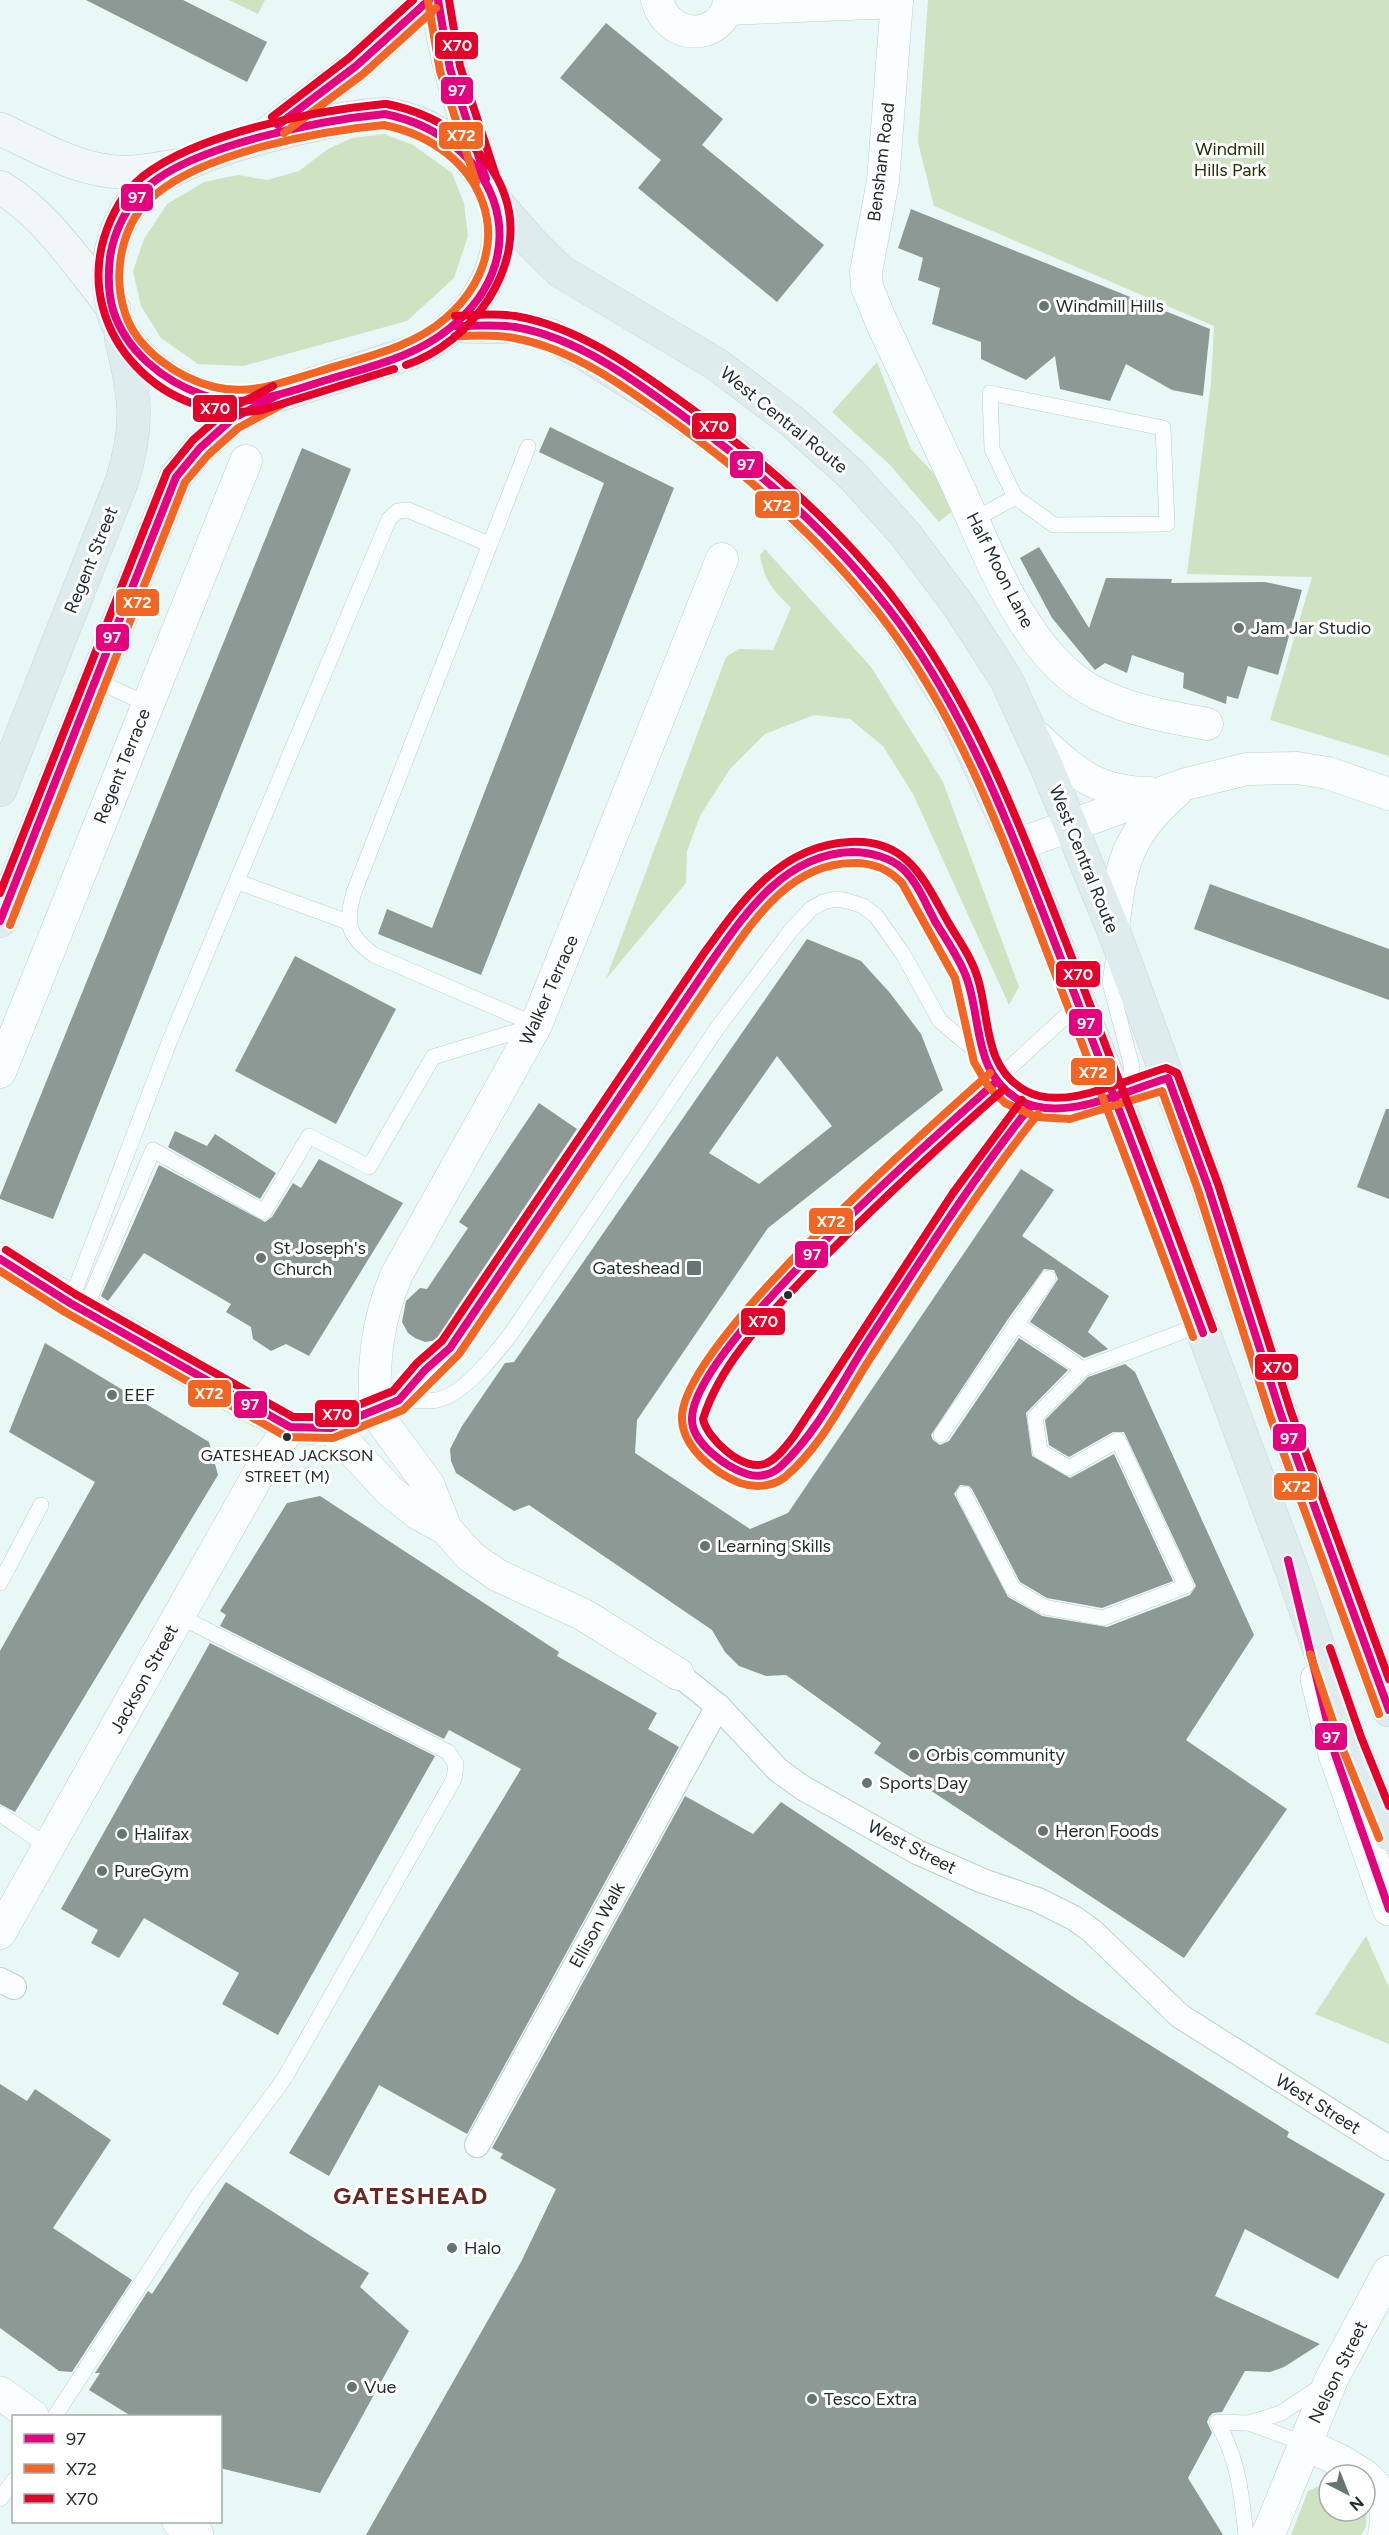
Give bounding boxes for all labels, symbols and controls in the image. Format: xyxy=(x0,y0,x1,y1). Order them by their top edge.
line badge: X70 xyxy=(434,31,479,60)
text: X70 xyxy=(442,36,472,55)
line badge: 97 xyxy=(440,76,474,105)
text: 97 xyxy=(448,81,466,100)
street label: Bensham Road xyxy=(863,101,899,223)
line badge: X72 xyxy=(438,121,484,150)
text: X72 xyxy=(446,126,476,145)
park label: Windmill Hills Park xyxy=(1194,138,1267,181)
line badge: 97 xyxy=(120,183,154,212)
text: 97 xyxy=(128,188,146,207)
place label: Windmill Hills xyxy=(1056,295,1164,317)
marker: Windmill Hills xyxy=(1037,299,1051,313)
street label: West Central Route xyxy=(716,362,852,478)
line badge: X70 xyxy=(192,394,238,423)
text: X70 xyxy=(200,399,230,418)
line badge: X70 xyxy=(691,412,737,440)
text: X70 xyxy=(699,417,729,436)
line badge: 97 xyxy=(729,450,764,479)
text: 97 xyxy=(737,455,755,474)
line badge: X72 xyxy=(754,490,800,519)
text: X72 xyxy=(762,496,792,515)
street label: Regent Street xyxy=(60,503,122,617)
street label: Half Moon Lane xyxy=(961,509,1039,632)
line badge: X72 xyxy=(115,588,160,617)
text: X72 xyxy=(122,593,152,612)
place label: Jam Jar Studio xyxy=(1251,617,1371,639)
marker: Jam Jar Studio xyxy=(1232,621,1246,635)
line badge: 97 xyxy=(95,623,130,652)
text: 97 xyxy=(103,628,121,647)
street label: Regent Terrace xyxy=(89,705,155,827)
street label: West Central Route xyxy=(1044,782,1124,936)
street label: Walker Terrace xyxy=(515,931,583,1048)
line badge: X70 xyxy=(1055,960,1101,988)
text: X70 xyxy=(1063,965,1093,984)
line badge: 97 xyxy=(1068,1008,1103,1037)
text: 97 xyxy=(1077,1014,1095,1033)
line badge: X72 xyxy=(1070,1057,1116,1086)
text: X72 xyxy=(1078,1063,1108,1082)
line badge: X72 xyxy=(808,1207,854,1235)
text: X72 xyxy=(816,1212,846,1231)
place label: St Joseph's Church xyxy=(273,1237,366,1280)
line badge: 97 xyxy=(794,1240,829,1269)
text: 97 xyxy=(803,1245,821,1264)
marker: St Joseph's Church xyxy=(254,1251,268,1265)
place label: Gateshead xyxy=(593,1257,680,1279)
marker: Gateshead xyxy=(685,1259,703,1277)
unlabelled marker xyxy=(782,1289,794,1301)
line badge: X70 xyxy=(740,1307,786,1336)
text: X70 xyxy=(748,1312,778,1331)
line badge: X70 xyxy=(1254,1353,1299,1381)
text: X70 xyxy=(1262,1358,1292,1377)
line badge: X72 xyxy=(187,1379,232,1408)
place label: EEF xyxy=(124,1384,155,1406)
text: X72 xyxy=(194,1384,224,1403)
marker: EEF xyxy=(105,1388,119,1402)
line badge: 97 xyxy=(233,1390,268,1419)
text: 97 xyxy=(241,1395,259,1414)
line badge: X70 xyxy=(314,1399,360,1428)
text: X70 xyxy=(322,1405,352,1424)
line badge: 97 xyxy=(1272,1423,1307,1452)
text: 97 xyxy=(1280,1429,1298,1448)
marker: GATESHEAD JACKSON STREET (M) xyxy=(281,1431,293,1443)
place label: GATESHEAD JACKSON STREET (M) xyxy=(201,1446,373,1486)
line badge: X72 xyxy=(1273,1472,1318,1501)
text: X72 xyxy=(1281,1477,1311,1496)
place label: Learning Skills xyxy=(717,1535,831,1557)
marker: Learning Skills xyxy=(698,1539,712,1553)
street label: Jackson Street xyxy=(105,1621,183,1737)
line badge: 97 xyxy=(1314,1722,1348,1751)
text: 97 xyxy=(1322,1728,1340,1747)
place label: Orbis community xyxy=(926,1744,1065,1766)
marker: Orbis community xyxy=(907,1748,921,1762)
place label: Sports Day xyxy=(879,1772,968,1794)
marker: Sports Day xyxy=(860,1776,874,1790)
street label: West Street xyxy=(864,1815,960,1879)
place label: Heron Foods xyxy=(1055,1820,1159,1842)
place label: Halifax xyxy=(134,1823,190,1845)
marker: Heron Foods xyxy=(1036,1824,1050,1838)
marker: Halifax xyxy=(115,1827,129,1841)
place label: PureGym xyxy=(114,1860,189,1882)
marker: PureGym xyxy=(95,1864,109,1878)
street label: Ellison Walk xyxy=(564,1878,630,1972)
street label: West Street xyxy=(1271,2069,1365,2139)
district label: GATESHEAD xyxy=(333,2181,489,2210)
place label: Halo xyxy=(464,2237,501,2259)
marker: Halo xyxy=(445,2241,459,2255)
street label: Nelson Street xyxy=(1304,2317,1372,2427)
place label: Vue xyxy=(364,2376,396,2398)
marker: Vue xyxy=(345,2380,359,2394)
place label: Tesco Extra xyxy=(824,2388,917,2410)
marker: Tesco Extra xyxy=(805,2392,819,2406)
legend xyxy=(12,2415,222,2523)
text: 97 xyxy=(66,2428,86,2450)
text: X72 xyxy=(66,2458,97,2480)
north arrow xyxy=(1317,2463,1377,2523)
text: X70 xyxy=(66,2488,98,2510)
text: N xyxy=(1346,2493,1368,2515)

